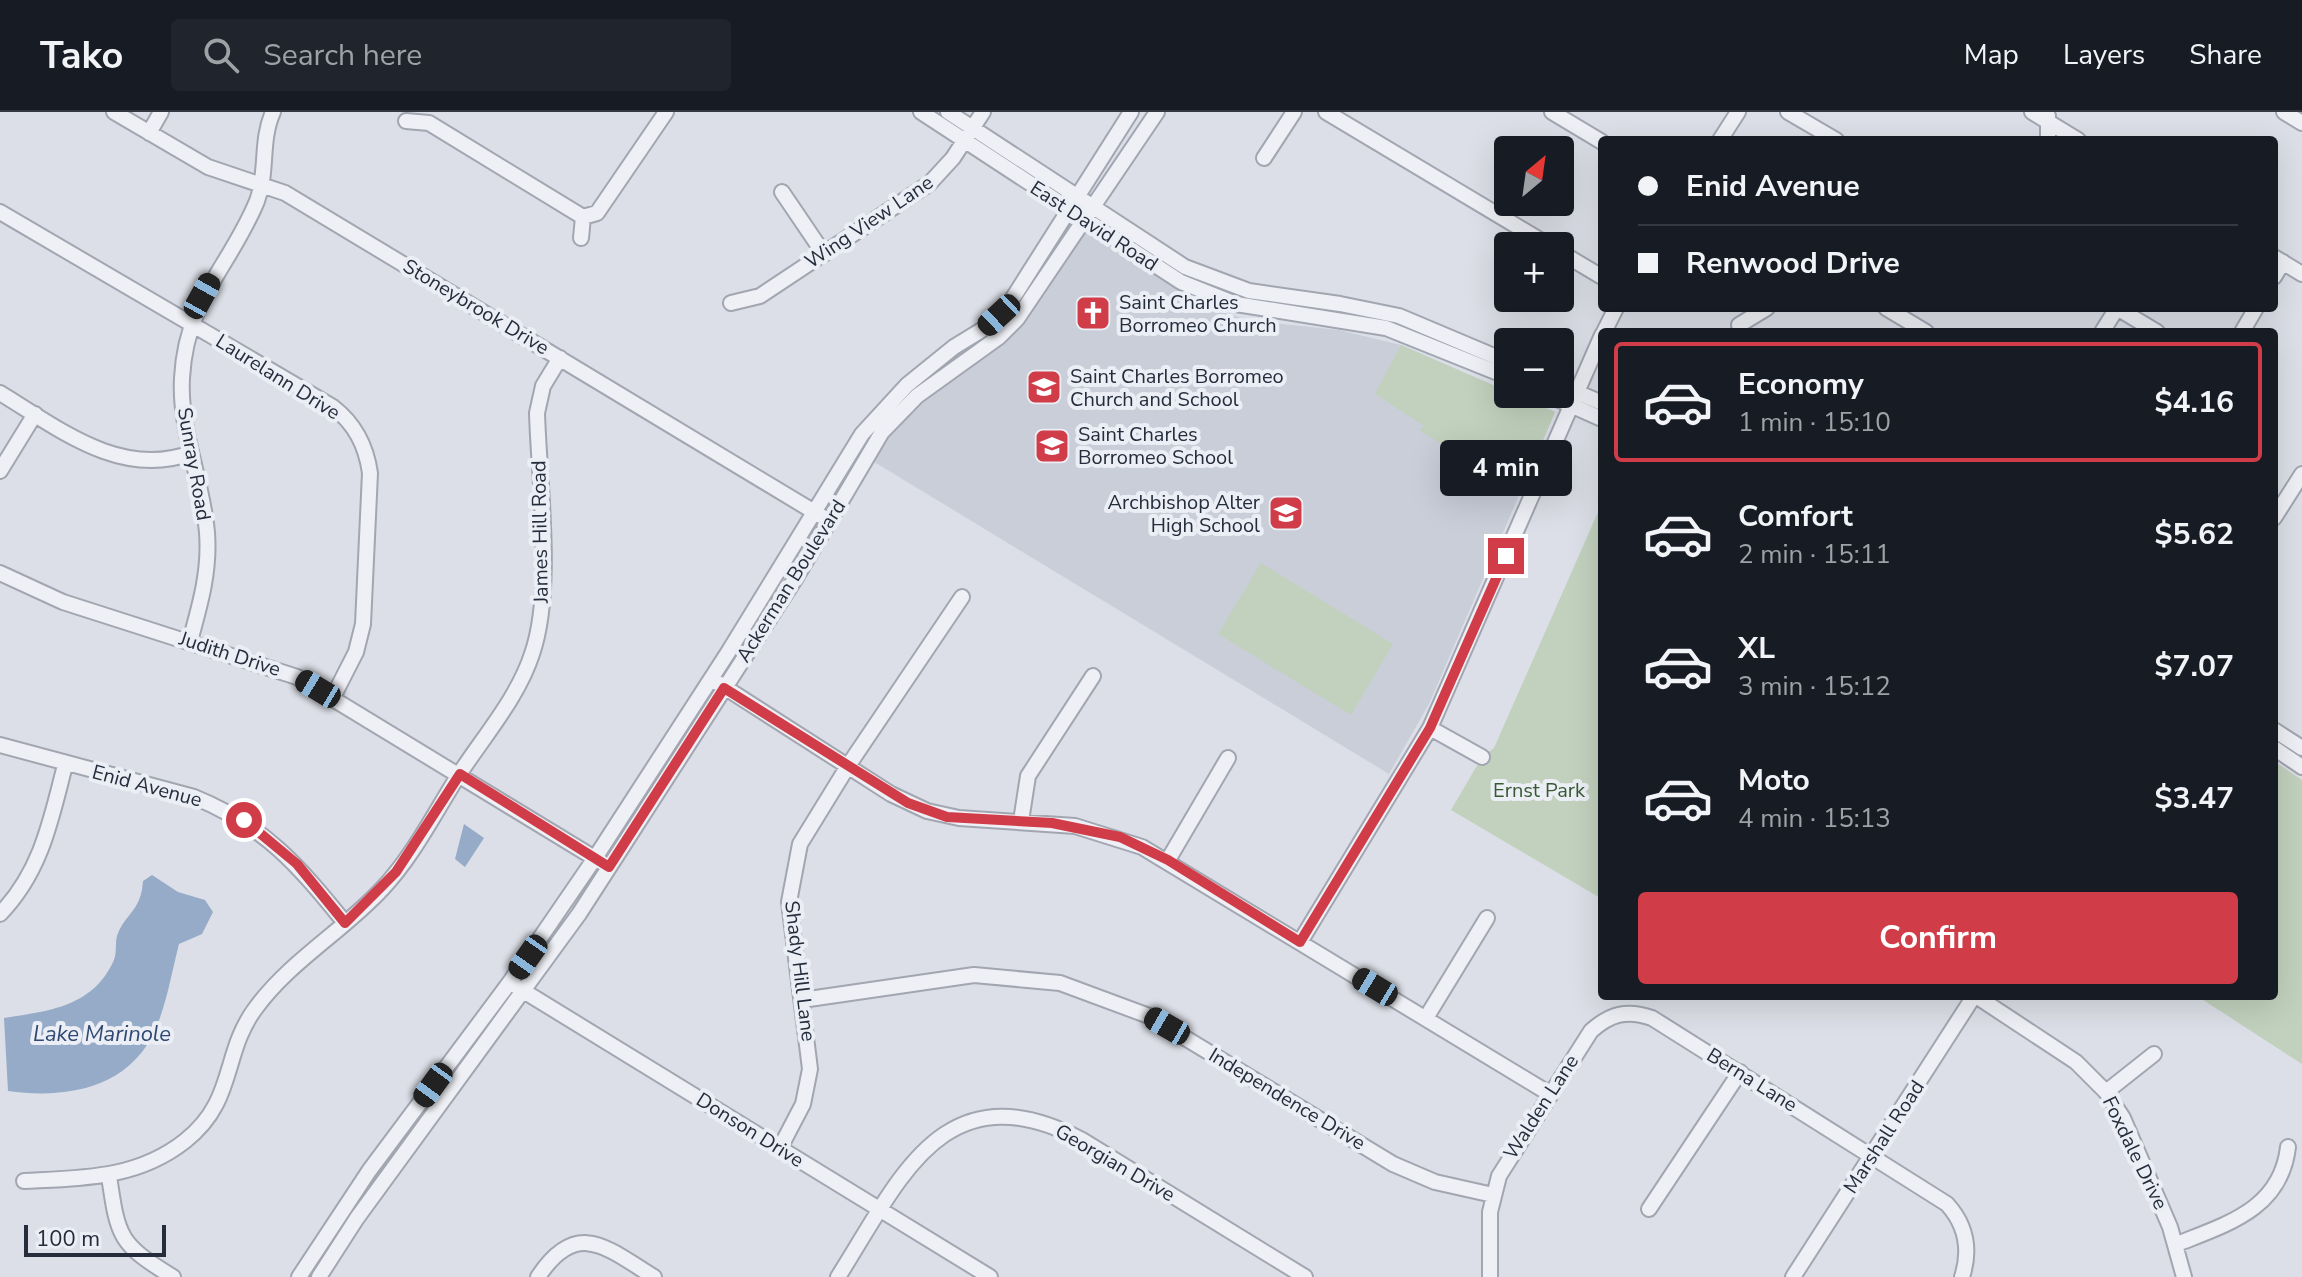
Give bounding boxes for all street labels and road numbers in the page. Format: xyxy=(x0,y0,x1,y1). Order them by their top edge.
street label: Wing View Lane xyxy=(800,169,938,275)
street label: East David Road xyxy=(1025,175,1163,277)
street label: Stoneybrook Drive xyxy=(398,253,554,361)
street label: Laurelann Drive xyxy=(211,328,345,426)
street label: Sunray Road xyxy=(171,405,217,523)
street label: James Hill Road xyxy=(525,460,555,605)
street label: Ackerman Boulevard xyxy=(730,495,852,667)
street label: Judith Drive xyxy=(175,625,284,683)
street label: Enid Avenue xyxy=(89,758,205,814)
street label: Shady Hill Lane xyxy=(778,899,822,1043)
street label: Independence Drive xyxy=(1204,1041,1370,1157)
street label: Berna Lane xyxy=(1702,1042,1802,1118)
street label: Walden Lane xyxy=(1497,1050,1585,1164)
street label: Marshall Road xyxy=(1837,1075,1931,1199)
street label: Donson Drive xyxy=(691,1086,809,1174)
street label: Foxdale Drive xyxy=(2096,1092,2174,1214)
street label: Georgian Drive xyxy=(1050,1118,1180,1208)

